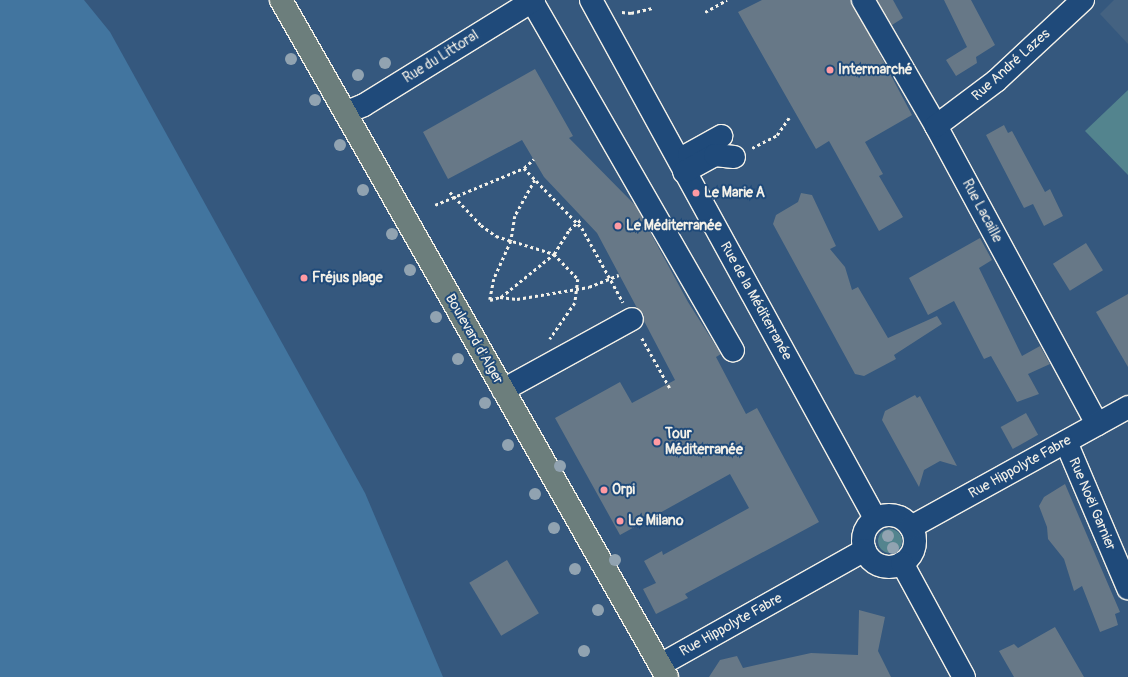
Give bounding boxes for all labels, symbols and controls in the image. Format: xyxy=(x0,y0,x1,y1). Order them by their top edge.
street label: Rue André Lazes xyxy=(968,26,1054,104)
street label: Rue du Littoral xyxy=(400,27,482,87)
place label: Intermarché xyxy=(838,62,912,78)
marker: Intermarché xyxy=(825,65,835,75)
street label: Rue Lacaille xyxy=(958,177,1006,245)
place label: Le Marie A xyxy=(704,185,765,201)
marker: Le Marie A xyxy=(691,188,701,198)
place label: Le Méditerranée xyxy=(626,218,722,234)
marker: Le Méditerranée xyxy=(613,221,623,231)
street label: Rue de la Méditerranée xyxy=(716,239,796,363)
place label: Fréjus plage xyxy=(312,270,383,286)
marker: Fréjus plage xyxy=(299,273,309,283)
street label: Boulevard d'Alger xyxy=(441,291,507,387)
place label: Tour Méditerranée xyxy=(665,426,743,458)
street label: Rue Hippolyte Fabre xyxy=(966,432,1074,502)
marker: Tour Méditerranée xyxy=(652,437,662,447)
street label: Rue Noël Garnier xyxy=(1065,455,1119,553)
place label: Orpi xyxy=(612,482,635,498)
marker: Orpi xyxy=(599,485,609,495)
place label: Le Milano xyxy=(628,513,684,529)
marker: Le Milano xyxy=(615,516,625,526)
street label: Rue Hippolyte Fabre xyxy=(677,590,785,660)

